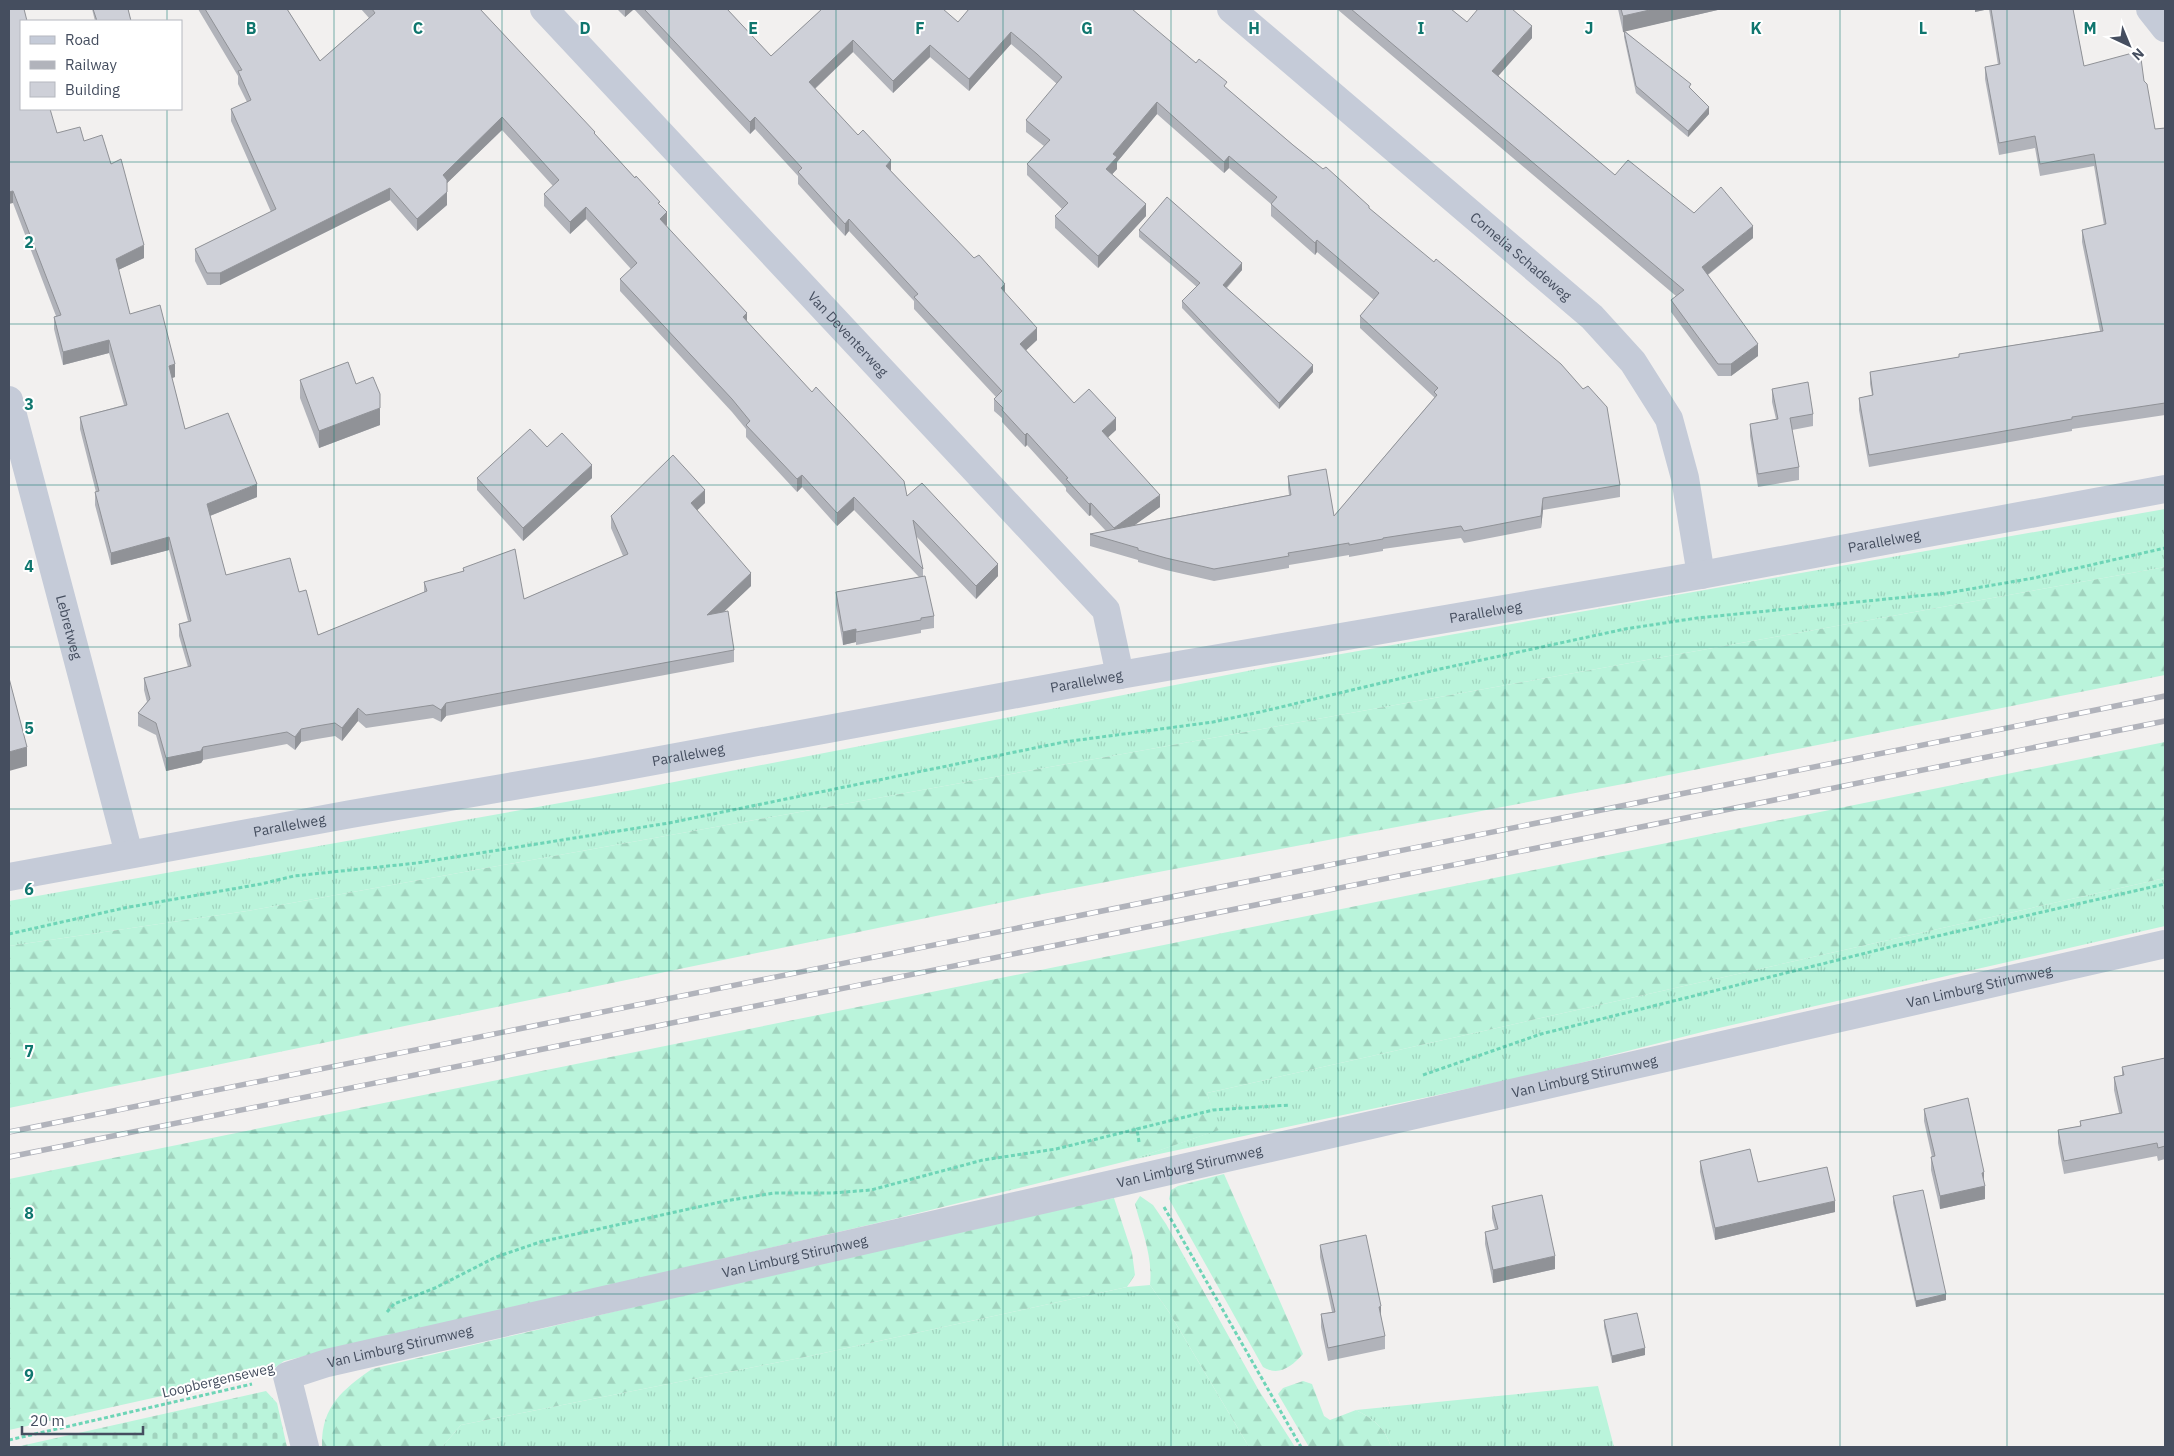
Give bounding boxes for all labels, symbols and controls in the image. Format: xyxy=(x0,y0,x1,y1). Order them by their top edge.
text: B xyxy=(246,18,257,38)
text: C xyxy=(413,18,423,38)
text: D xyxy=(579,18,591,38)
text: E xyxy=(748,18,758,38)
text: F xyxy=(915,18,925,38)
text: G xyxy=(1081,18,1093,38)
text: H xyxy=(1248,18,1260,38)
text: I xyxy=(1418,18,1425,38)
text: J xyxy=(1585,18,1593,38)
text: K xyxy=(1750,18,1762,38)
text: L xyxy=(1919,18,1927,38)
text: M xyxy=(2083,18,2097,38)
legend xyxy=(20,20,182,110)
north arrow xyxy=(2104,20,2154,70)
text: Road xyxy=(65,30,100,49)
text: N xyxy=(2128,44,2148,64)
text: Railway xyxy=(65,55,118,74)
text: Building xyxy=(65,80,120,99)
street label: Cornelia Schadeweg xyxy=(1466,208,1576,305)
text: 2 xyxy=(24,232,34,252)
street label: Van Deventerweg xyxy=(804,288,892,381)
text: 3 xyxy=(24,394,34,414)
street label: Parallelweg xyxy=(1846,525,1922,557)
text: 4 xyxy=(24,556,34,576)
street label: Lebretweg xyxy=(52,593,86,662)
street label: Parallelweg xyxy=(1448,597,1524,627)
street label: Parallelweg xyxy=(1049,666,1125,697)
text: 5 xyxy=(24,718,34,738)
street label: Parallelweg xyxy=(650,739,726,770)
street label: Parallelweg xyxy=(252,810,327,841)
text: 6 xyxy=(24,879,34,899)
street label: Van Limburg Stirumweg xyxy=(1905,961,2054,1012)
text: 7 xyxy=(24,1041,34,1061)
street label: Van Limburg Stirumweg xyxy=(1510,1051,1660,1102)
street label: Van Limburg Stirumweg xyxy=(1115,1141,1265,1192)
text: 8 xyxy=(24,1203,34,1223)
street label: Van Limburg Stirumweg xyxy=(720,1231,870,1282)
street label: Van Limburg Stirumweg xyxy=(325,1321,475,1372)
street label: Loopbergenseweg xyxy=(160,1358,276,1402)
text: 9 xyxy=(24,1365,34,1385)
scale bar xyxy=(22,1404,144,1436)
text: 20 m xyxy=(30,1411,65,1430)

